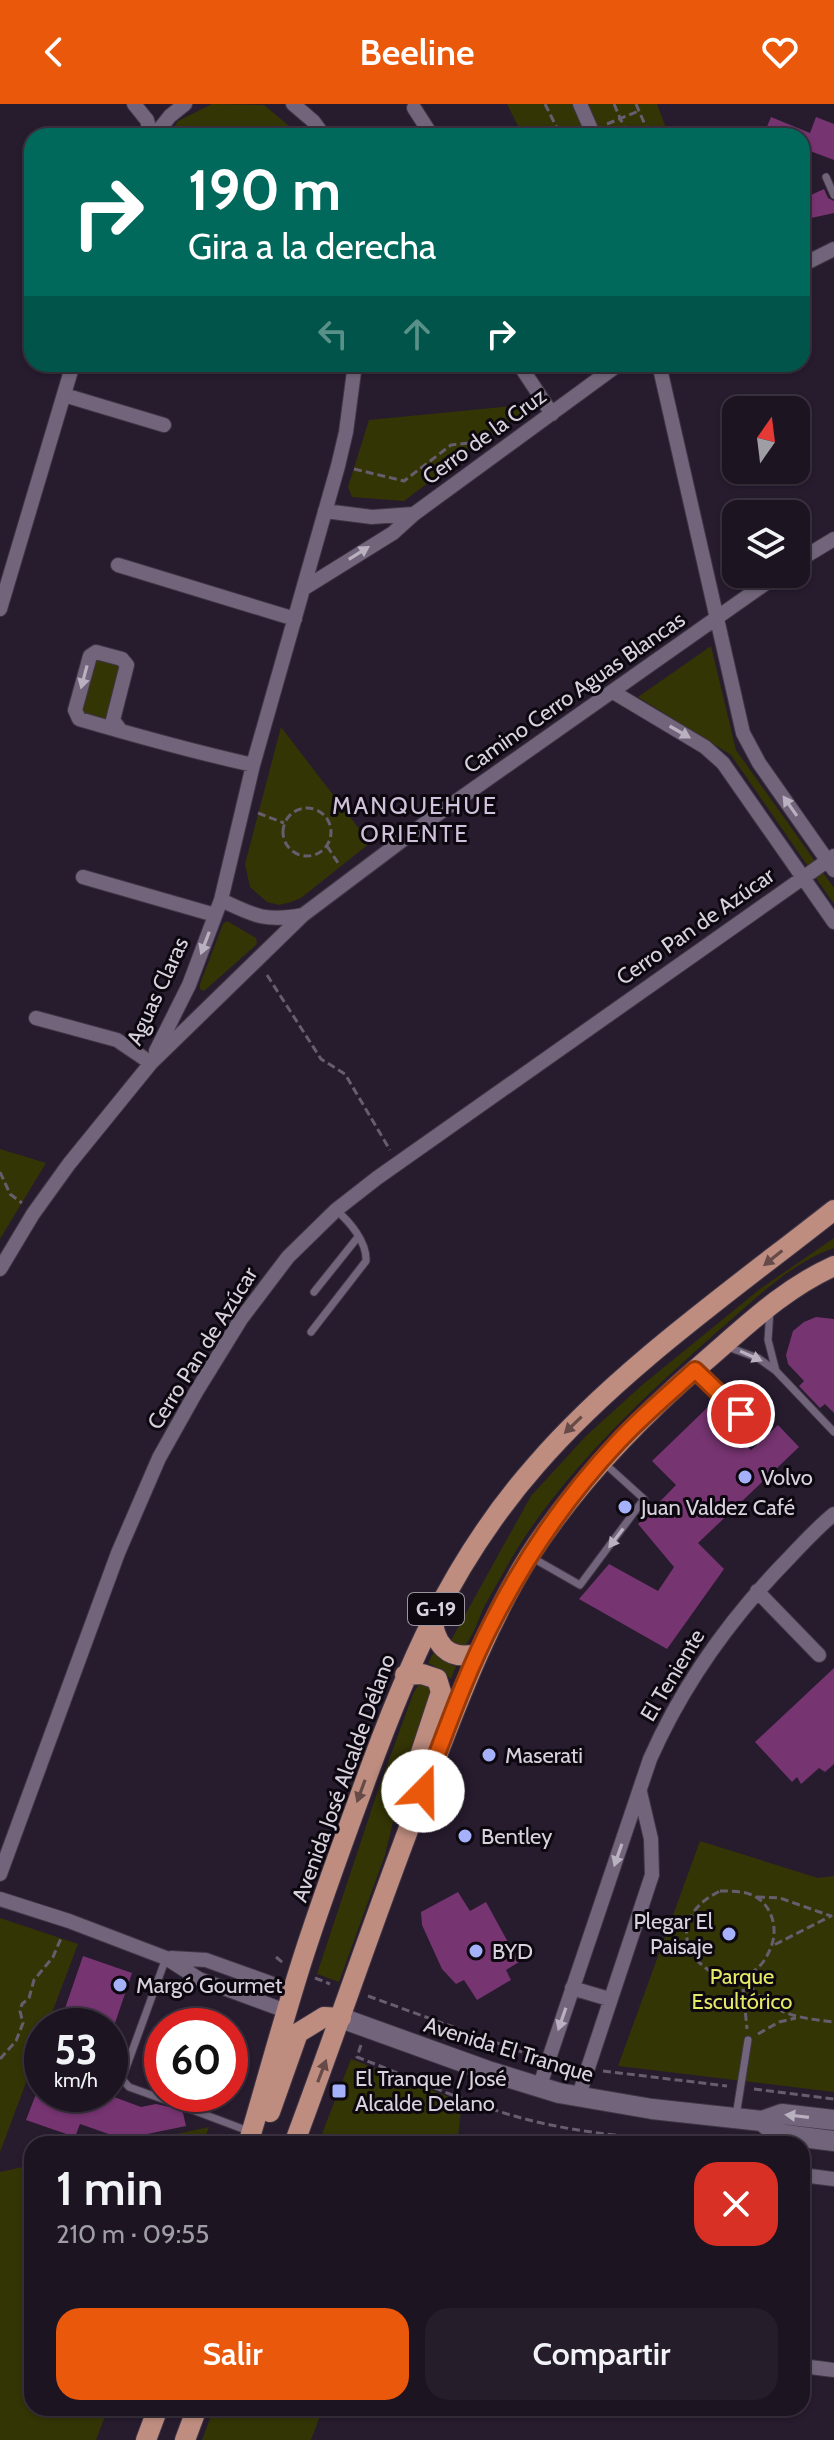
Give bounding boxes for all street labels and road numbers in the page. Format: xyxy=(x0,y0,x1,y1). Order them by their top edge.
street label: Cerro de la Cruz xyxy=(417,382,552,490)
street label: Camino Cerro Aguas Blancas xyxy=(459,606,690,779)
street label: Cerro Pan de Azúcar xyxy=(611,862,780,991)
street label: Aguas Claras xyxy=(121,933,194,1050)
street label: Cerro Pan de Azúcar xyxy=(142,1262,263,1435)
road number: G-19 xyxy=(408,1593,464,1625)
street label: El Teniente xyxy=(634,1624,710,1726)
street label: Avenida José Alcalde Délano xyxy=(286,1651,401,1906)
street label: Avenida El Tranque xyxy=(421,2011,597,2088)

